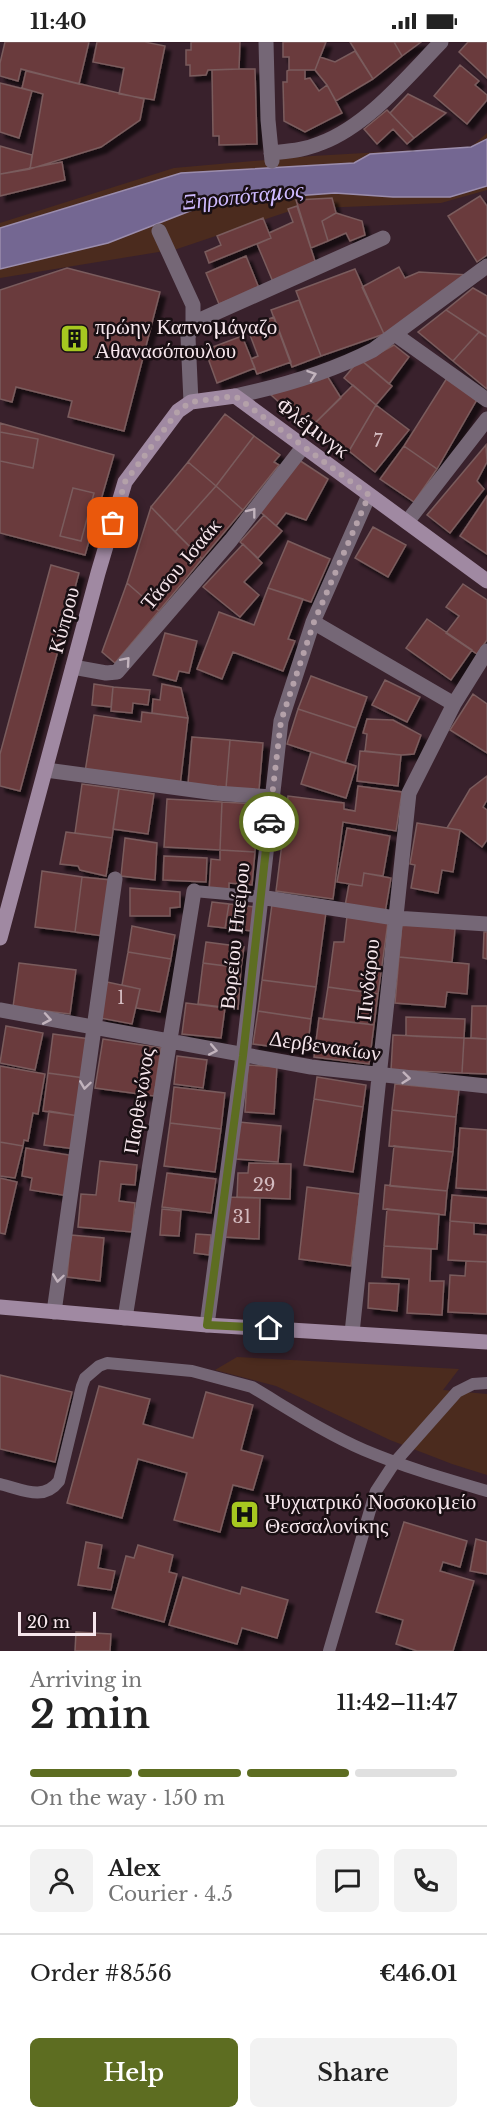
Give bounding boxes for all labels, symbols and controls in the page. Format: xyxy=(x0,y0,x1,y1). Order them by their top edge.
text: 11:40 xyxy=(30,8,87,35)
water label: Ξηροπόταμος xyxy=(181,176,306,216)
place label: πρώην Καπνομάγαζο Αθανασόπουλου xyxy=(95,314,277,364)
building icon: πρώην Καπνομάγαζο Αθανασόπουλου xyxy=(58,323,90,355)
one-way arrow xyxy=(306,370,317,383)
street label: Φλέμινγκ xyxy=(271,392,355,464)
house number: 7 xyxy=(373,430,383,452)
pin xyxy=(87,497,138,548)
icon: bag xyxy=(96,506,129,539)
one-way arrow xyxy=(244,508,255,519)
street label: Τάσου Ισαάκ xyxy=(135,513,227,615)
street label: Κύπρου xyxy=(43,584,85,656)
one-way arrow xyxy=(119,657,130,668)
courier xyxy=(239,792,299,852)
icon: car xyxy=(253,806,286,839)
street label: Βορείου Ηπείρου xyxy=(214,861,256,1011)
street label: Πινδάρου xyxy=(351,938,385,1022)
house number: 1 xyxy=(117,987,125,1009)
one-way arrow xyxy=(41,1012,51,1025)
street label: Δερβενακίων xyxy=(268,1025,382,1067)
one-way arrow xyxy=(207,1043,217,1056)
street label: Παρθενώνος xyxy=(118,1045,160,1156)
one-way arrow xyxy=(401,1071,410,1084)
one-way arrow xyxy=(80,1081,92,1090)
house number: 29 xyxy=(253,1174,275,1196)
house number: 31 xyxy=(232,1206,252,1228)
one-way arrow xyxy=(53,1274,65,1283)
pin xyxy=(243,1302,294,1353)
icon: home xyxy=(252,1311,285,1344)
place label: Ψυχιατρικό Νοσοκομείο Θεσσαλονίκης xyxy=(265,1489,476,1539)
hospital icon: Ψυχιατρικό Νοσοκομείο Θεσσαλονίκης xyxy=(228,1498,260,1530)
scale bar xyxy=(18,1609,96,1636)
text: 20 m xyxy=(27,1612,70,1632)
text: Arriving in xyxy=(30,1668,142,1692)
text: 11:42–11:47 xyxy=(336,1689,457,1716)
text: 2 min xyxy=(30,1690,150,1739)
text: On the way · 150 m xyxy=(30,1786,225,1810)
button: person xyxy=(30,1849,93,1912)
button: chat xyxy=(316,1849,379,1912)
button: phone xyxy=(394,1849,457,1912)
text: Alex xyxy=(108,1855,161,1882)
text: Courier · 4.5 xyxy=(108,1882,233,1906)
text: Order #8556 xyxy=(30,1960,172,1987)
text: €46.01 xyxy=(379,1960,457,1987)
button: Help xyxy=(30,2038,238,2107)
button: Share xyxy=(250,2038,457,2107)

